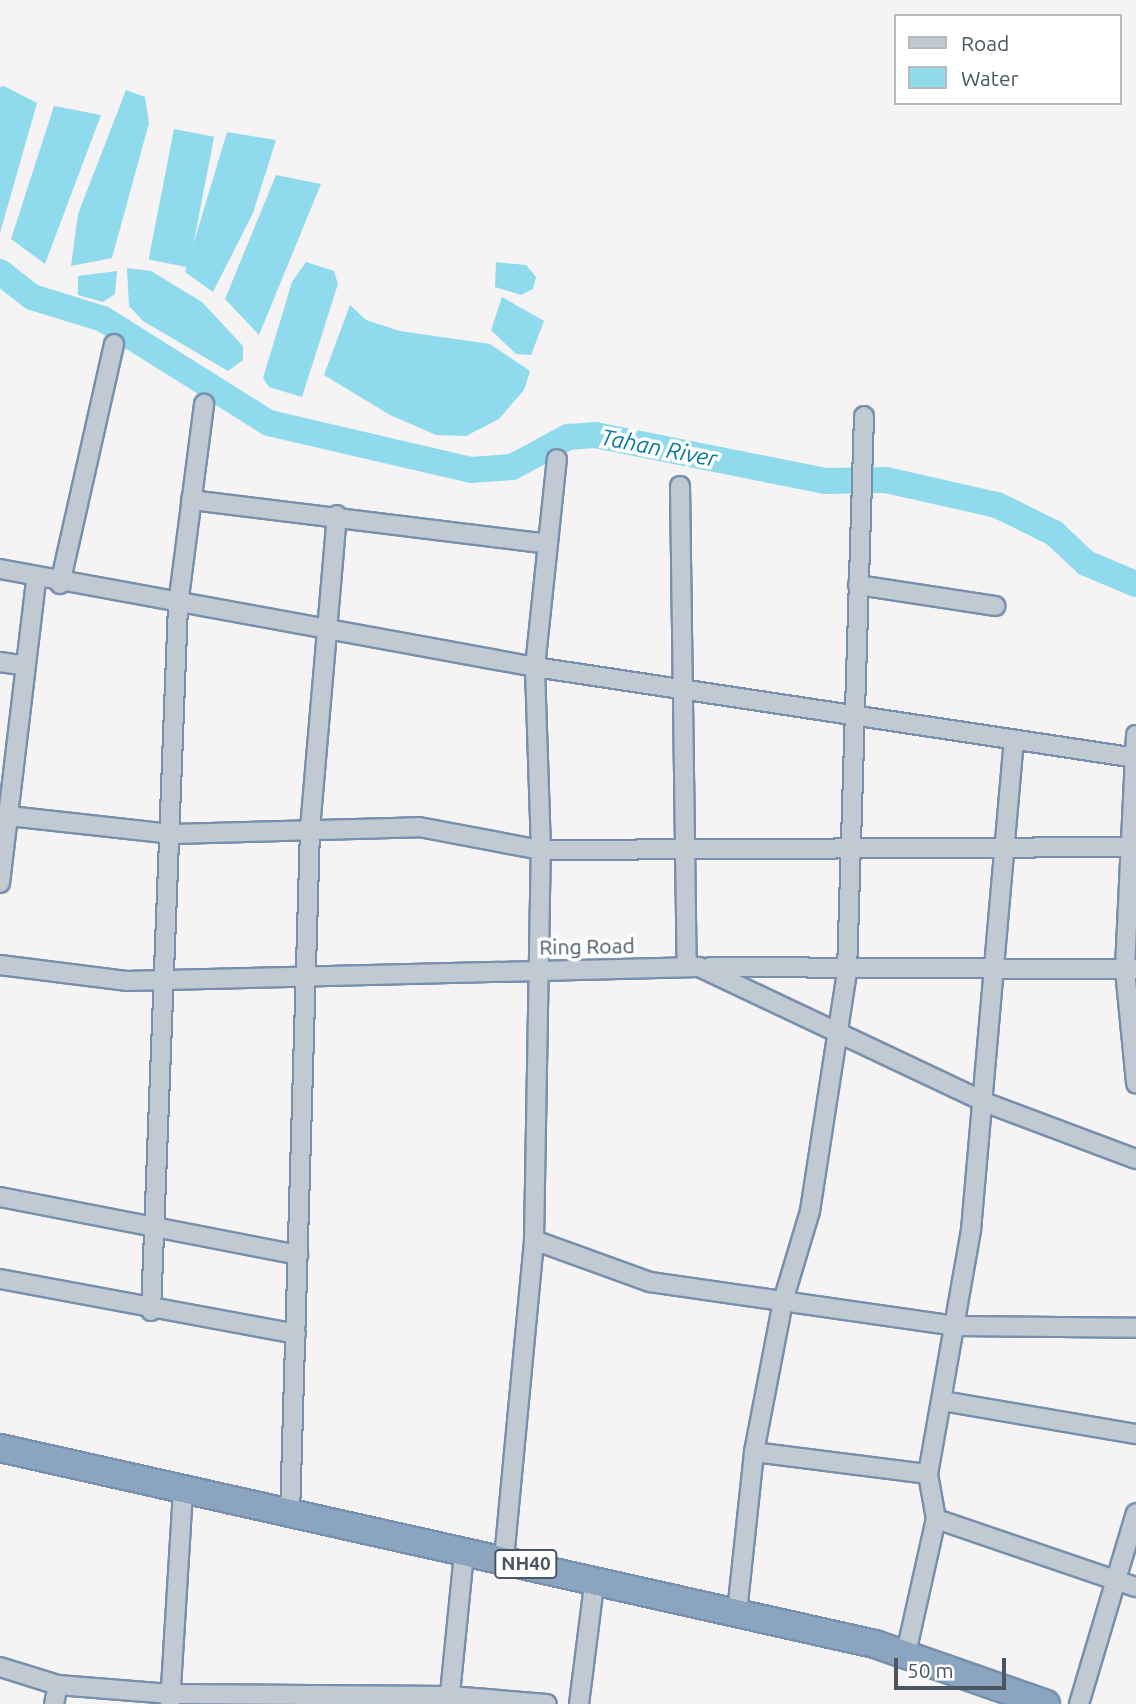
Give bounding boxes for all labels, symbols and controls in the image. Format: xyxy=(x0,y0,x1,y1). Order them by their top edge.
legend xyxy=(894,14,1122,105)
text: Road xyxy=(961,31,1009,55)
text: Water xyxy=(961,66,1019,90)
water label: Tahan River xyxy=(599,423,719,473)
street label: Ring Road xyxy=(539,933,635,959)
road number: NH40 xyxy=(493,1548,559,1580)
scale bar xyxy=(898,1644,1010,1688)
text: 50 m xyxy=(907,1658,954,1682)

